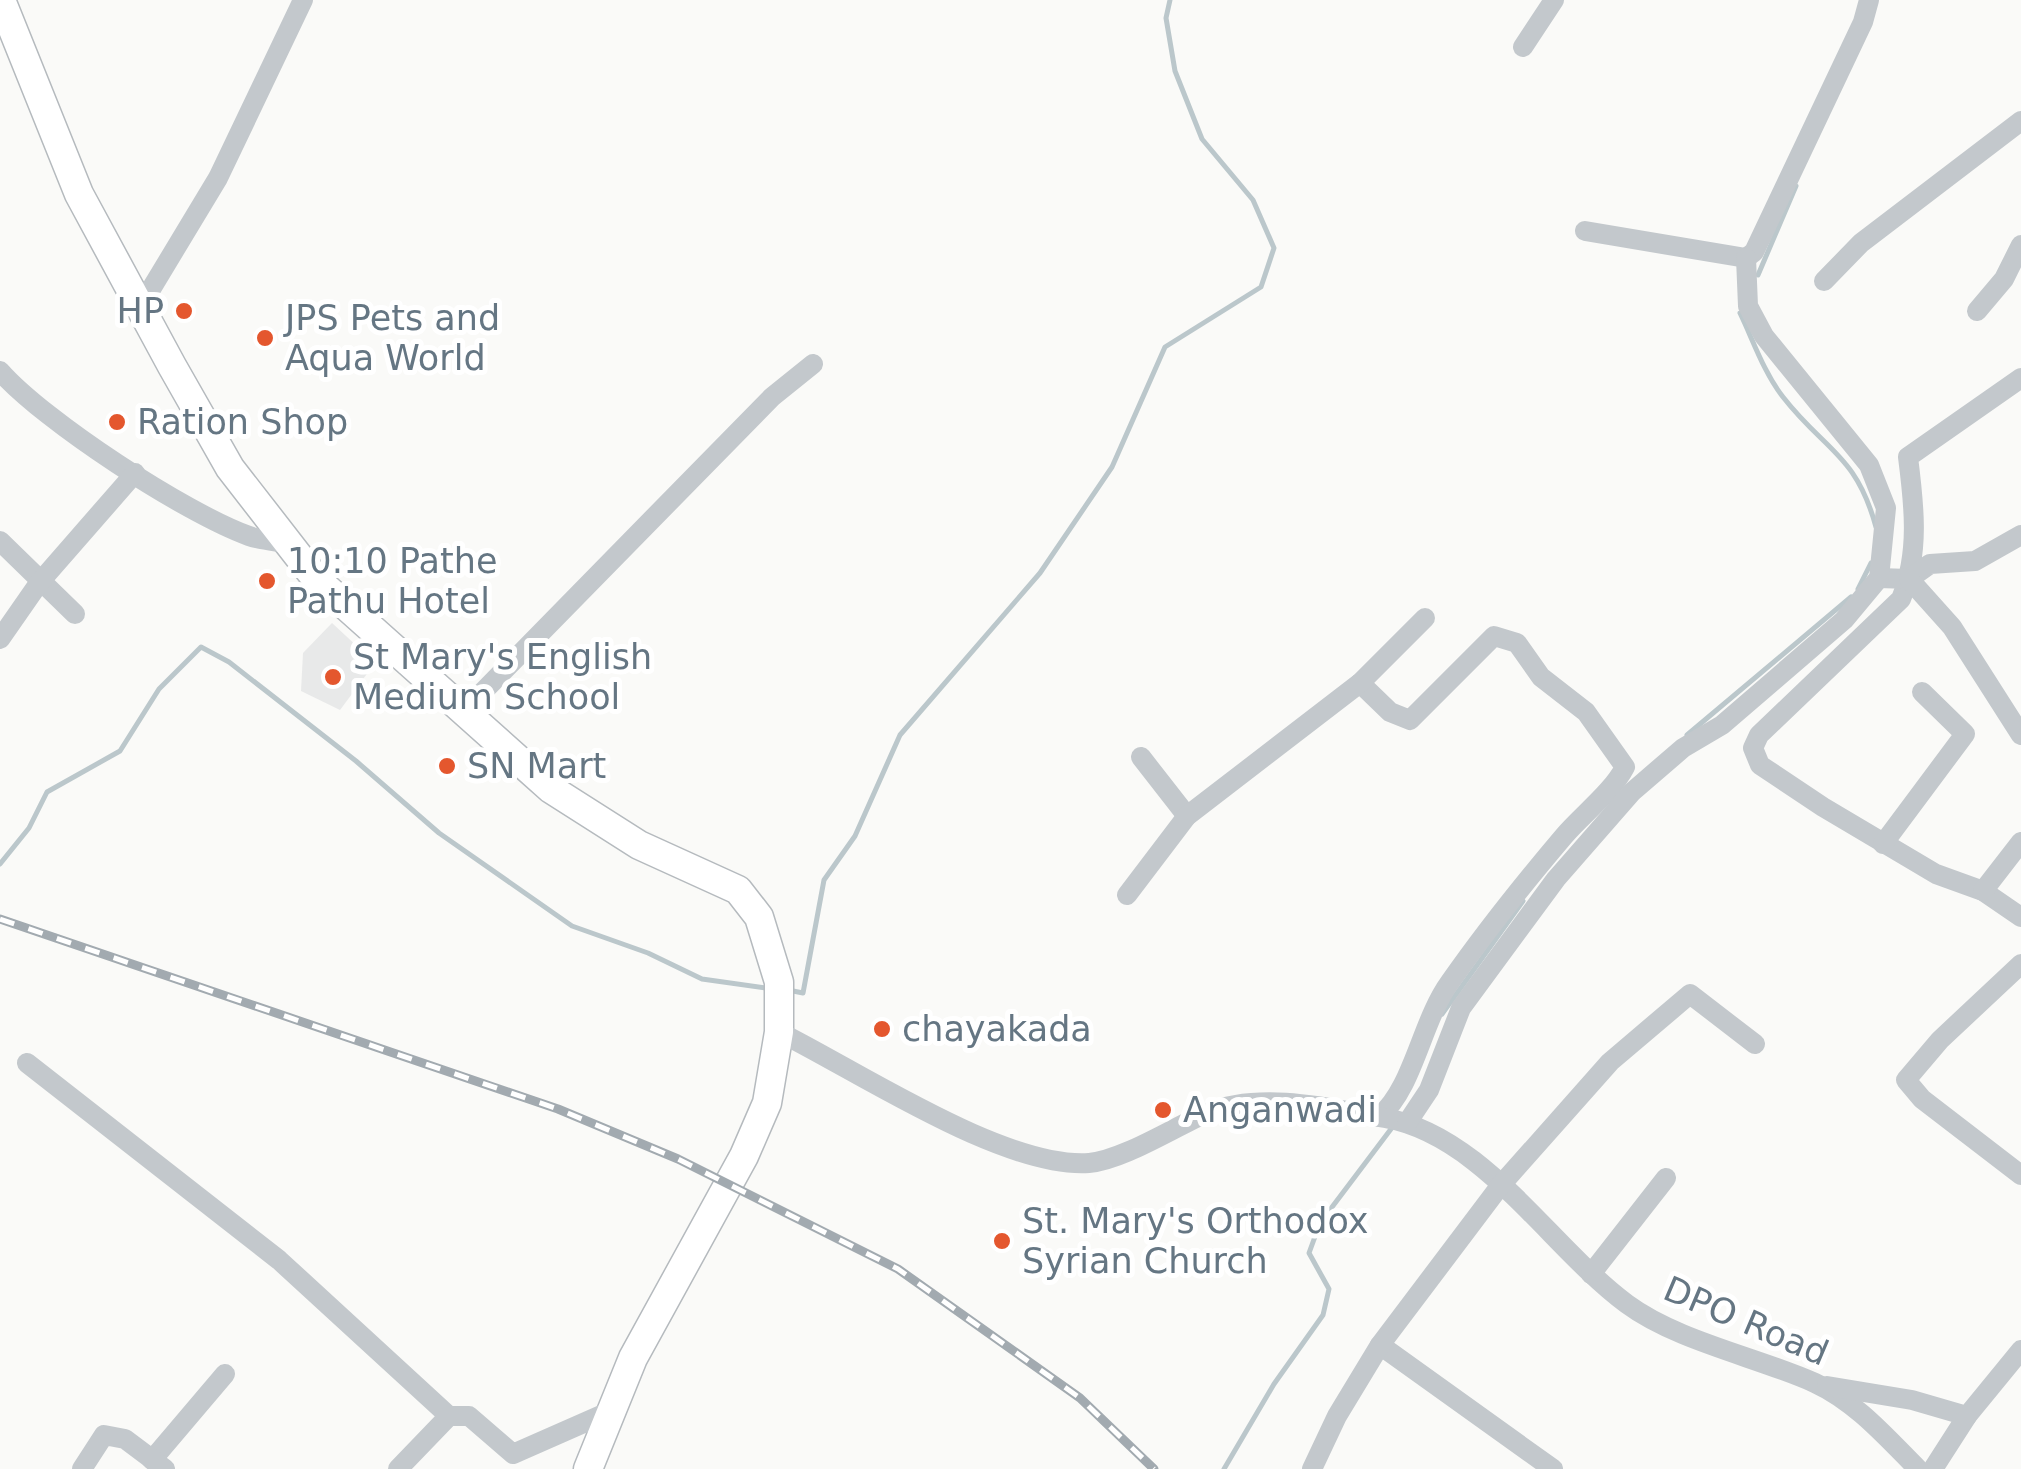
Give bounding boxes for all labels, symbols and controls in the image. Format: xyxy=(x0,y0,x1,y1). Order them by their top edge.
place label: HP xyxy=(117,291,164,331)
place label: JPS Pets and Aqua World xyxy=(283,298,500,378)
marker: HP xyxy=(173,300,195,322)
marker: JPS Pets and Aqua World xyxy=(254,327,276,349)
place label: Ration Shop xyxy=(137,402,348,442)
marker: Ration Shop xyxy=(106,411,128,433)
place label: 10:10 Pathe Pathu Hotel xyxy=(287,541,497,621)
marker: 10:10 Pathe Pathu Hotel xyxy=(256,570,278,592)
place label: St Mary's English Medium School xyxy=(353,637,652,717)
marker: St Mary's English Medium School xyxy=(322,666,344,688)
place label: SN Mart xyxy=(467,746,606,786)
marker: SN Mart xyxy=(436,755,458,777)
place label: chayakada xyxy=(902,1009,1092,1049)
marker: chayakada xyxy=(871,1018,893,1040)
place label: Anganwadi xyxy=(1183,1090,1377,1130)
marker: Anganwadi xyxy=(1152,1099,1174,1121)
place label: St. Mary's Orthodox Syrian Church xyxy=(1022,1201,1368,1281)
marker: St. Mary's Orthodox Syrian Church xyxy=(991,1230,1013,1252)
street label: DPO Road xyxy=(1658,1268,1834,1374)

